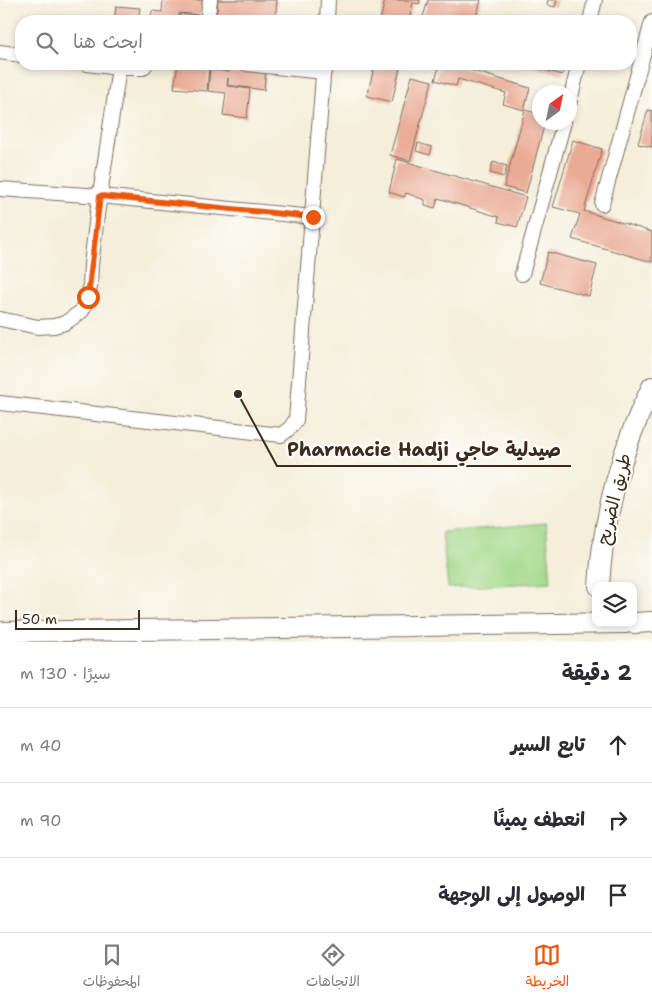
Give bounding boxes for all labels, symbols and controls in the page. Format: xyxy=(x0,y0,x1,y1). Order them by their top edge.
search box xyxy=(15,15,637,70)
icon: search xyxy=(33,29,61,57)
text: ابحث هنا xyxy=(73,29,143,54)
north arrow xyxy=(532,85,577,130)
route end xyxy=(302,206,325,229)
route start xyxy=(77,286,100,309)
callout: Pharmacie Hadji صيدلية حاجي xyxy=(277,432,571,466)
text: Pharmacie Hadji صيدلية حاجي xyxy=(287,437,561,466)
street label: طريق الضريح xyxy=(591,451,637,547)
map controls xyxy=(592,582,637,627)
button: layers xyxy=(592,582,637,627)
scale bar xyxy=(15,607,140,630)
text: 50 m xyxy=(22,610,57,628)
text: 2 دقيقة xyxy=(562,659,632,687)
text: سيرًا · 130 m xyxy=(20,663,111,684)
icon: ahead xyxy=(604,731,632,759)
text: تابع السير xyxy=(511,732,585,757)
text: 40 m xyxy=(20,735,62,756)
icon: right xyxy=(604,806,632,834)
text: انعطف يمينًا xyxy=(494,807,585,832)
text: 90 m xyxy=(20,810,61,831)
icon: arrive xyxy=(604,881,632,909)
text: الوصول إلى الوجهة xyxy=(438,882,585,907)
tab: المحفوظات xyxy=(83,941,140,994)
tab: الاتجاهات xyxy=(306,941,360,994)
tab: الخريطة xyxy=(526,941,569,994)

